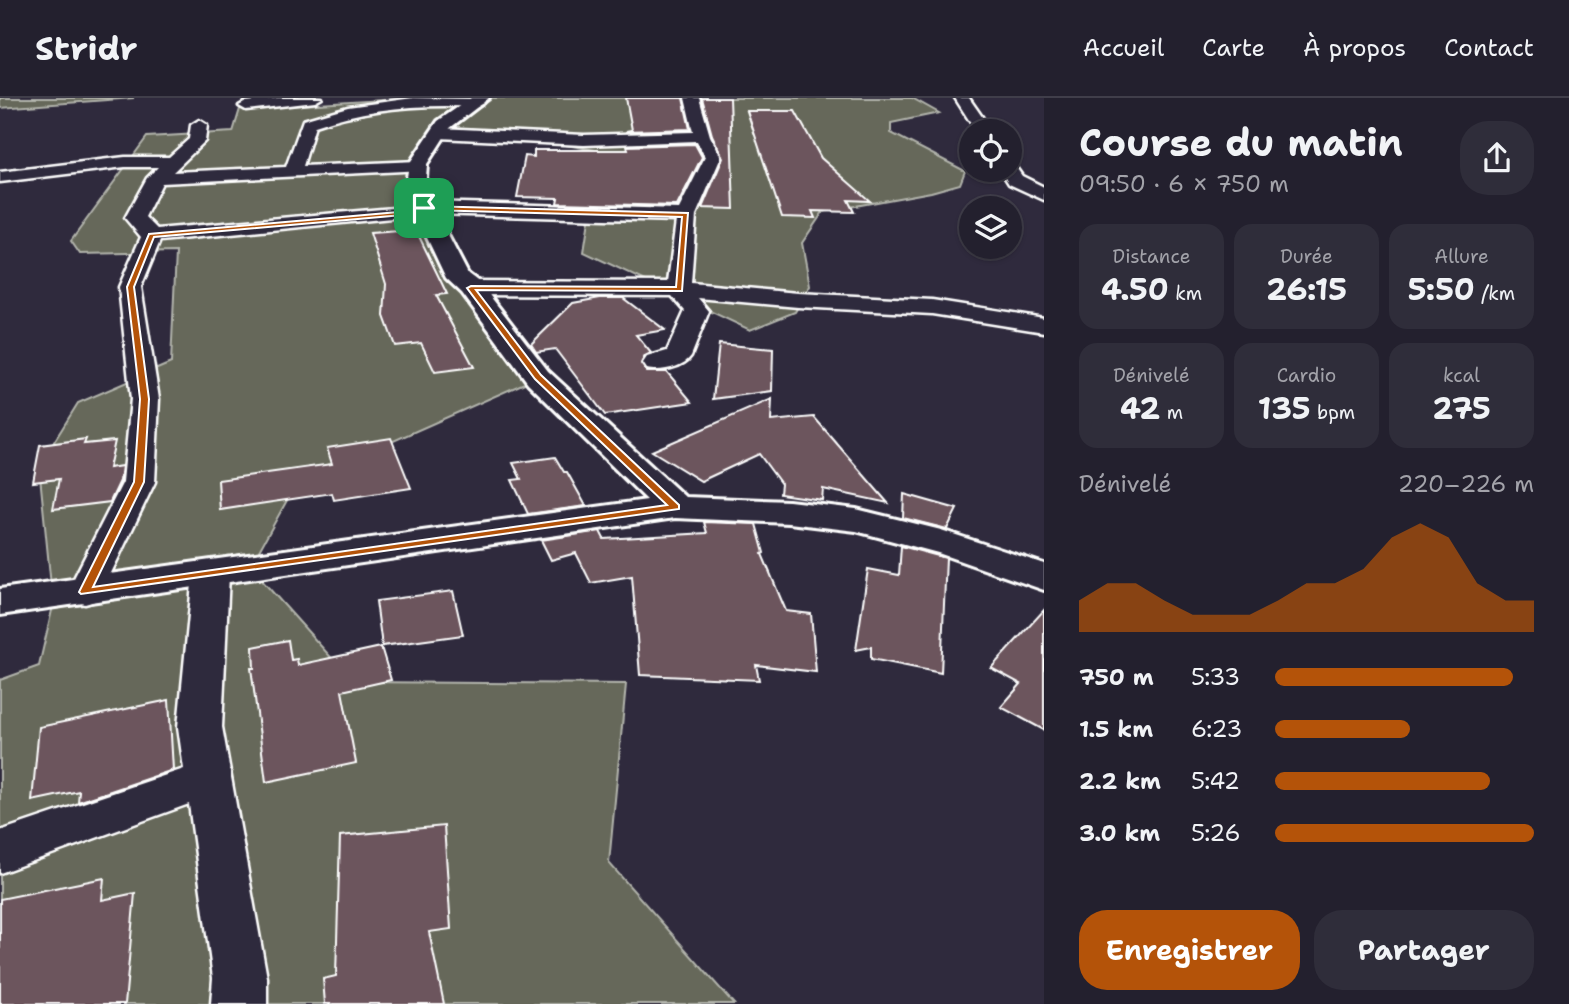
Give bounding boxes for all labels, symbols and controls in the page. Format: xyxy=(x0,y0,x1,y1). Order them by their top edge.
text: Stridr xyxy=(35,26,138,71)
text: Accueil xyxy=(1083,32,1164,64)
text: Carte xyxy=(1202,32,1265,64)
text: À propos xyxy=(1303,32,1406,64)
text: Contact xyxy=(1444,32,1534,64)
text: Course du matin xyxy=(1079,117,1403,168)
map controls xyxy=(959,119,1022,259)
button: locate xyxy=(959,119,1022,182)
button: share xyxy=(1460,121,1534,195)
text: 09:50 · 6 × 750 m xyxy=(1079,169,1289,199)
pin xyxy=(394,178,454,238)
icon: arrive xyxy=(405,189,443,227)
button: layers xyxy=(959,196,1022,259)
text: Distance xyxy=(1113,244,1190,269)
text: Durée xyxy=(1280,244,1333,269)
text: Allure xyxy=(1434,244,1489,269)
text: 4.50 xyxy=(1101,269,1169,310)
text: 26:15 xyxy=(1266,269,1347,310)
text: 5:50 xyxy=(1408,269,1475,310)
text: km xyxy=(1169,281,1202,306)
text: /km xyxy=(1475,281,1515,306)
text: Dénivelé xyxy=(1113,363,1190,388)
text: Cardio xyxy=(1277,363,1336,388)
text: kcal xyxy=(1443,363,1480,388)
text: 42 xyxy=(1120,388,1160,429)
text: 135 xyxy=(1258,388,1310,429)
text: 275 xyxy=(1432,388,1491,429)
text: m xyxy=(1160,400,1183,425)
text: bpm xyxy=(1310,400,1355,425)
text: Dénivelé xyxy=(1079,469,1171,499)
text: 220–226 m xyxy=(1398,469,1534,499)
text: 750 m xyxy=(1079,662,1154,692)
text: 5:33 xyxy=(1191,662,1240,692)
text: 1.5 km xyxy=(1079,714,1153,744)
text: 6:23 xyxy=(1191,714,1242,744)
text: 2.2 km xyxy=(1079,766,1161,796)
text: 5:42 xyxy=(1191,766,1240,796)
text: 3.0 km xyxy=(1079,818,1160,848)
text: 5:26 xyxy=(1191,818,1241,848)
button: Enregistrer xyxy=(1079,910,1300,990)
button: Partager xyxy=(1314,910,1534,990)

